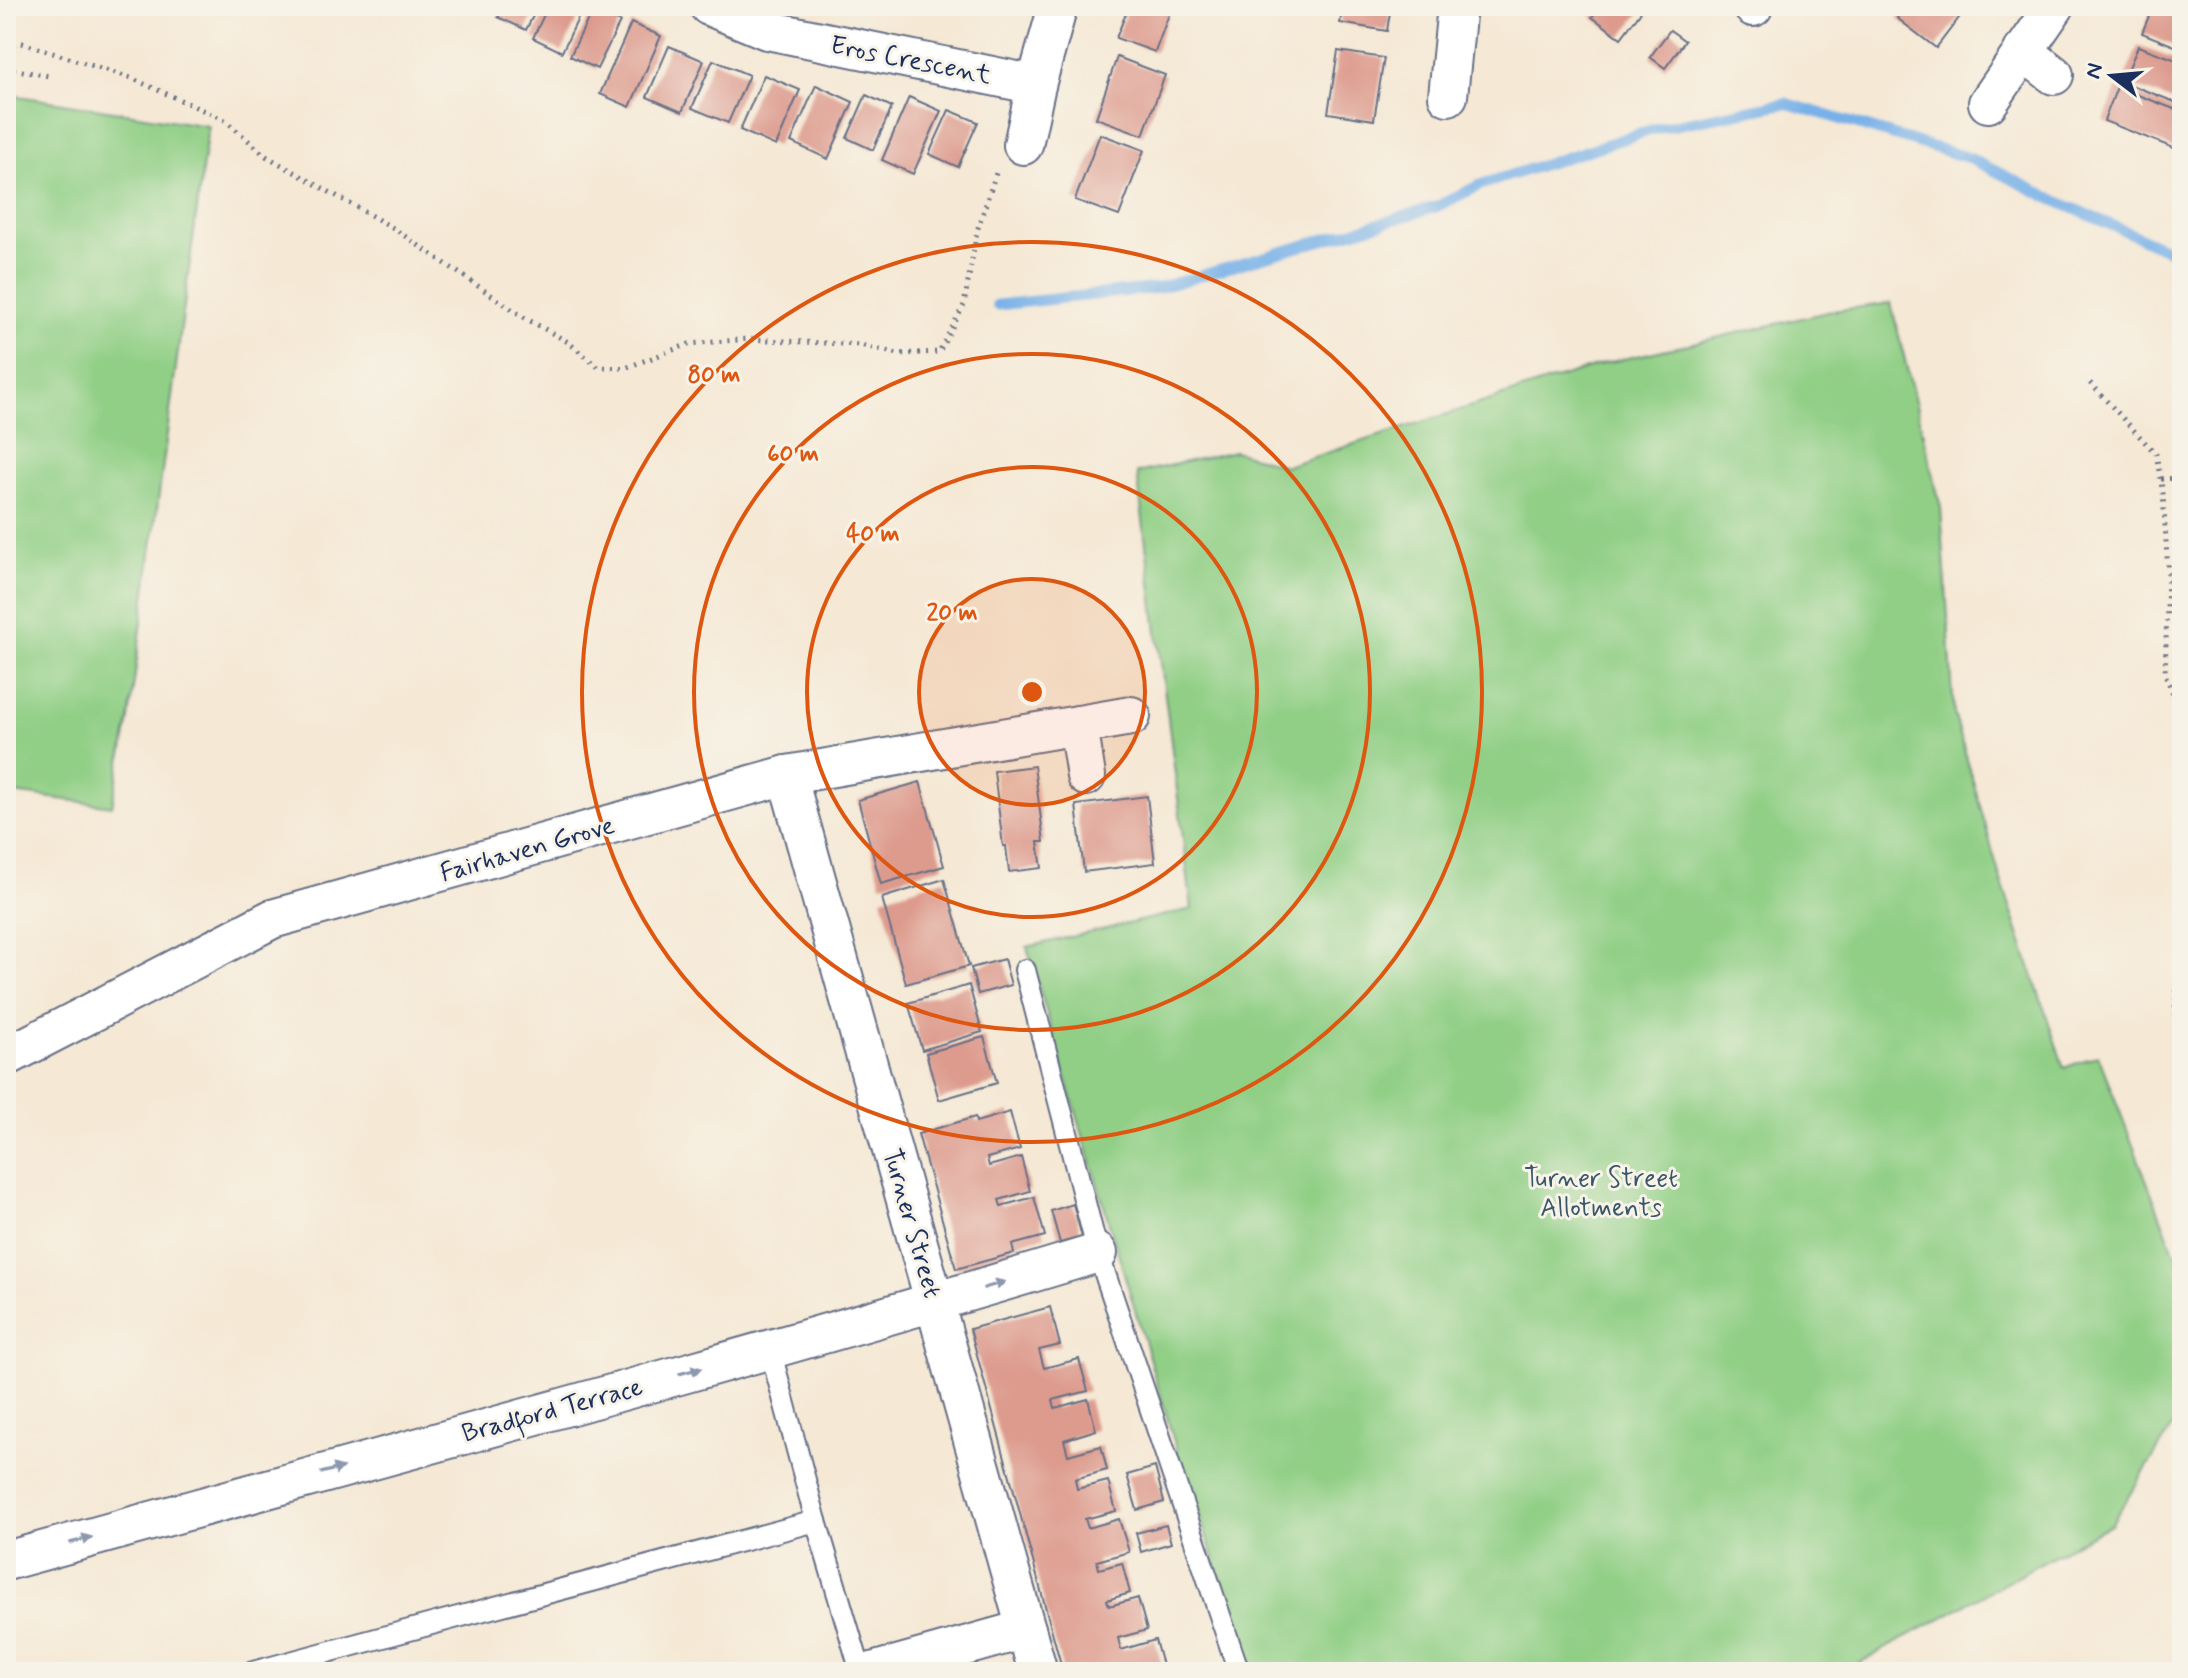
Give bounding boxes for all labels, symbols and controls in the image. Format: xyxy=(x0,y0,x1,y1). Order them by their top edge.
street label: Eros Crescent xyxy=(827,29,994,93)
north arrow xyxy=(2072,36,2152,116)
text: N xyxy=(2079,60,2110,82)
text: 80 m xyxy=(688,360,740,391)
text: 60 m xyxy=(767,439,819,470)
text: 40 m xyxy=(846,519,900,550)
text: 20 m xyxy=(926,598,978,629)
centre of rings xyxy=(1018,678,1046,706)
street label: Fairhaven Grove xyxy=(436,809,619,891)
street label: Turner Street xyxy=(874,1145,949,1302)
park label: Turner Street Allotments xyxy=(1524,1162,1678,1226)
one-way arrow xyxy=(983,1278,1007,1291)
one-way arrow xyxy=(679,1364,703,1377)
street label: Bradford Terrace xyxy=(458,1370,647,1453)
one-way arrow xyxy=(319,1464,344,1476)
one-way arrow xyxy=(70,1533,94,1546)

